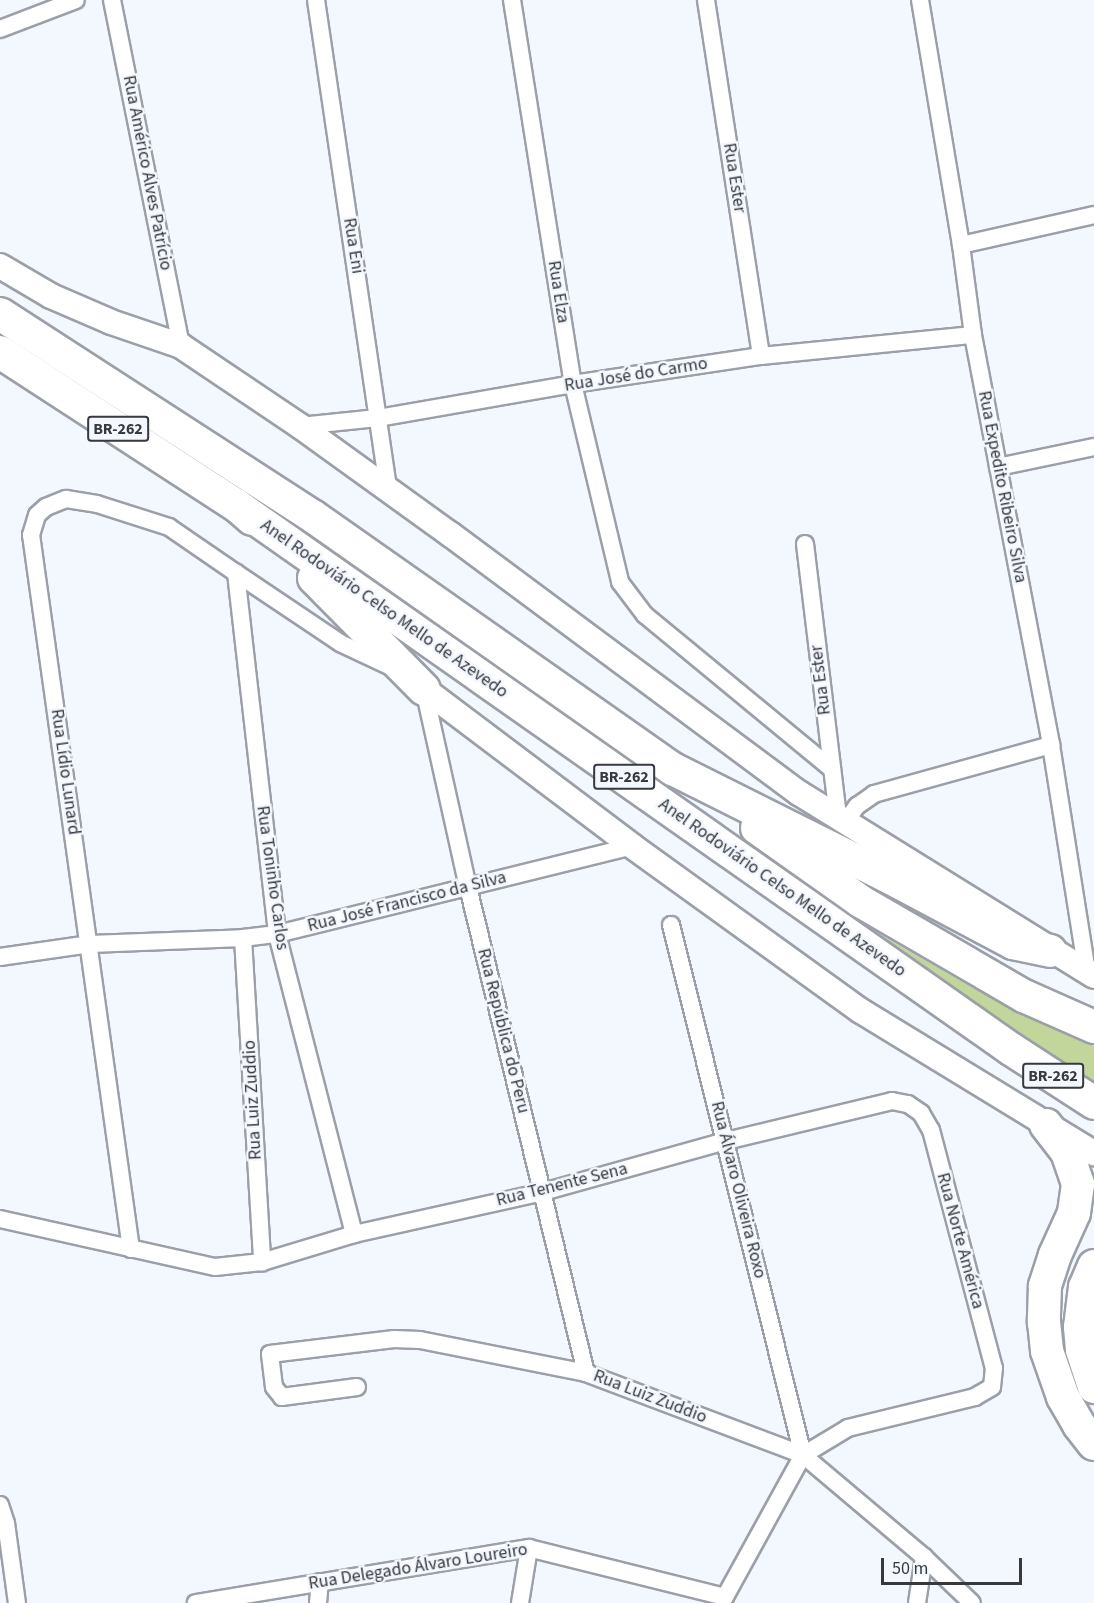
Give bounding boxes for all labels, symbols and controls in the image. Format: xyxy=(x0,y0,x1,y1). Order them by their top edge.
street label: Rua Américo Alves Patrício xyxy=(117,74,177,272)
street label: Rua Ester xyxy=(718,142,750,214)
street label: Rua Eni xyxy=(338,216,368,276)
street label: Rua Elza xyxy=(542,259,574,325)
street label: Rua José do Carmo xyxy=(563,353,709,397)
street label: Rua Expedito Ribeiro Silva xyxy=(973,389,1031,585)
road number: BR-262 xyxy=(86,416,150,442)
street label: Anel Rodoviário Celso Mello de Azevedo xyxy=(256,515,512,703)
street label: Rua Ester xyxy=(806,644,836,716)
street label: Rua Lídio Lunard xyxy=(45,708,85,836)
road number: BR-262 xyxy=(592,764,656,790)
street label: Anel Rodoviário Celso Mello de Azevedo xyxy=(654,794,910,982)
street label: Rua Toninho Carlos xyxy=(251,804,293,952)
street label: Rua José Francisco da Silva xyxy=(305,867,509,937)
street label: Rua República do Peru xyxy=(472,946,534,1116)
street label: Rua Luiz Zuddio xyxy=(239,1040,267,1160)
road number: BR-262 xyxy=(1022,1063,1084,1089)
street label: Rua Álvaro Oliveira Roxo xyxy=(706,1099,770,1281)
street label: Rua Tenente Sena xyxy=(494,1158,630,1212)
street label: Rua Norte América xyxy=(931,1171,989,1311)
street label: Rua Luiz Zuddio xyxy=(590,1365,710,1429)
street label: Rua Delegado Álvaro Loureiro xyxy=(307,1539,529,1595)
scale bar xyxy=(884,1546,1025,1584)
text: 50 m xyxy=(892,1556,928,1581)

